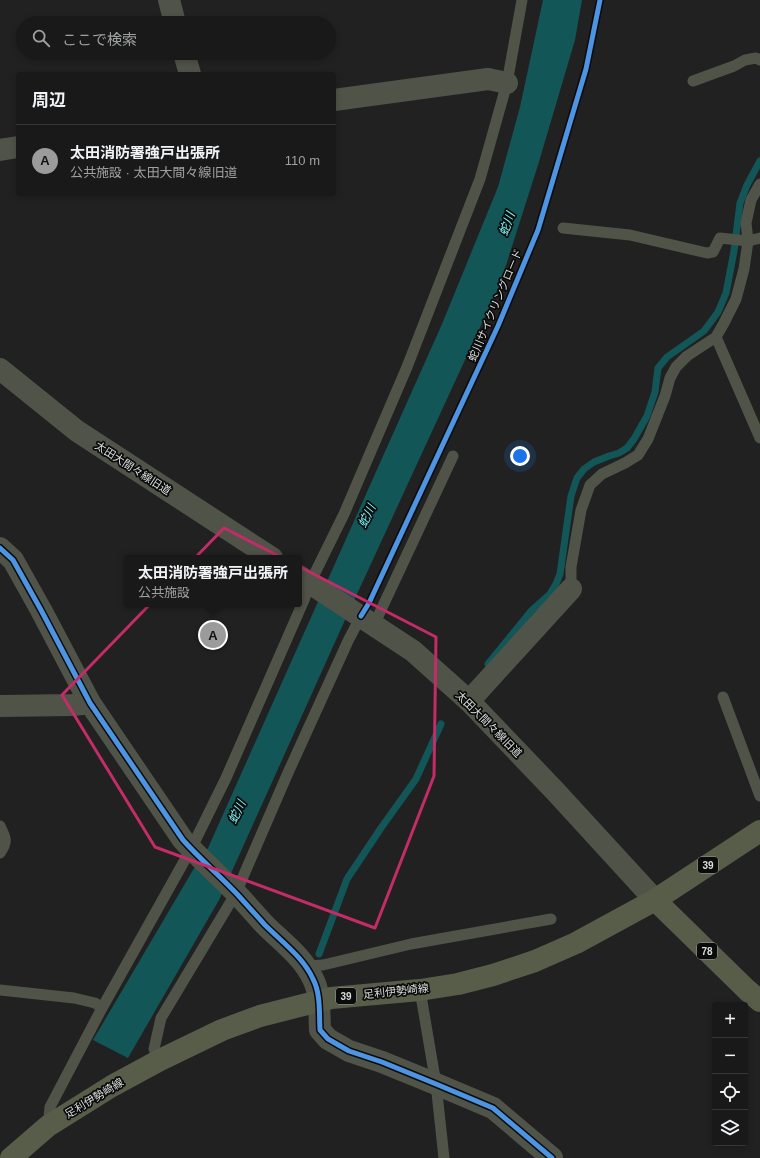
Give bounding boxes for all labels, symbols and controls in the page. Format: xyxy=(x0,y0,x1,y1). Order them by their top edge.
search box xyxy=(16,16,336,60)
icon: search xyxy=(30,27,52,49)
text: ここで検索 xyxy=(62,31,137,48)
text: 周辺 xyxy=(32,91,66,110)
text: 太田消防署強戸出張所 xyxy=(70,144,220,161)
text: A xyxy=(40,153,50,168)
text: 110 m xyxy=(285,153,320,168)
text: 公共施設 · 太田大間々線旧道 xyxy=(70,165,238,180)
water label: 蛇川 xyxy=(496,208,518,238)
street label: 蛇川サイクリングロード xyxy=(466,247,524,363)
street label: 太田大間々線旧道 xyxy=(93,439,173,497)
your location xyxy=(510,446,530,466)
water label: 蛇川 xyxy=(355,500,379,530)
popup xyxy=(124,555,302,607)
text: 太田消防署強戸出張所 xyxy=(138,564,288,581)
text: 公共施設 xyxy=(138,585,190,600)
pin: A xyxy=(200,620,226,650)
street label: 太田大間々線旧道 xyxy=(454,689,524,759)
water label: 蛇川 xyxy=(226,796,249,826)
road number: 39 xyxy=(698,857,718,873)
road number: 78 xyxy=(697,943,717,959)
street label: 足利伊勢崎線 xyxy=(363,982,429,1000)
road number: 39 xyxy=(336,988,356,1004)
map controls xyxy=(712,1002,748,1146)
button: + xyxy=(712,1002,748,1038)
button: − xyxy=(712,1038,748,1074)
button: locate xyxy=(712,1074,748,1110)
street label: 足利伊勢崎線 xyxy=(63,1076,125,1120)
button: layers xyxy=(712,1110,748,1146)

